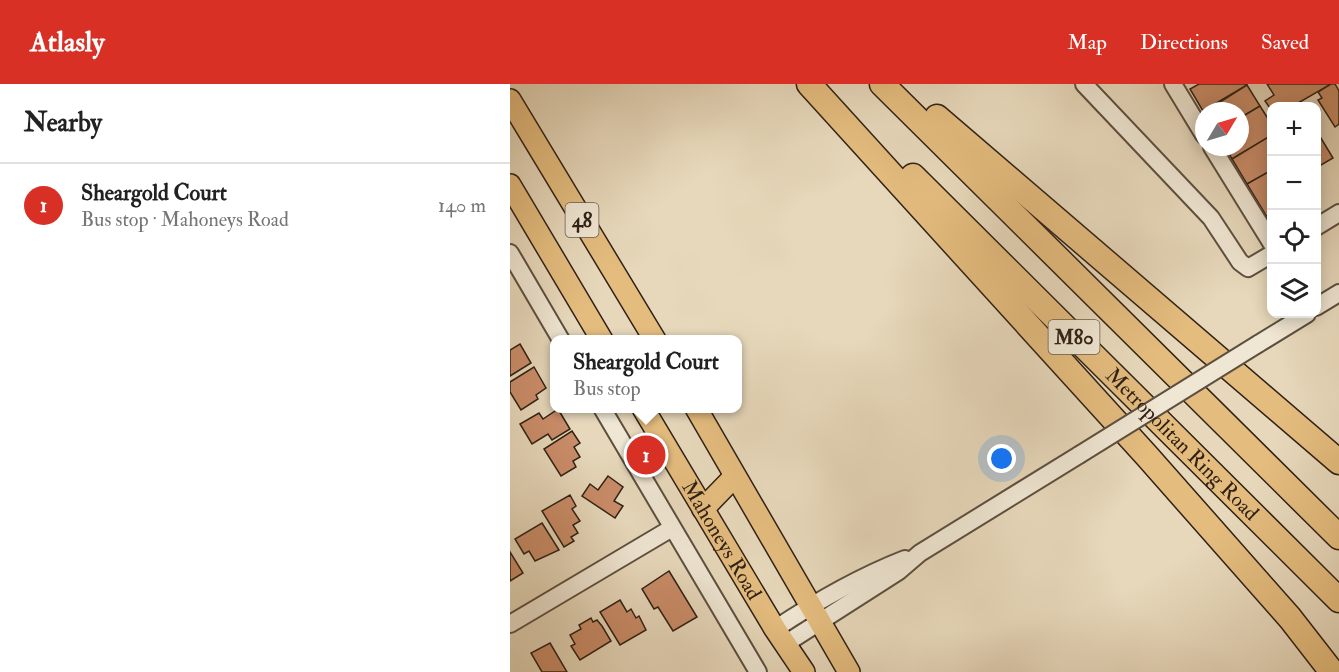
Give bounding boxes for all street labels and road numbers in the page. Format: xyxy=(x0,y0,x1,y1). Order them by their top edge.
road number: 48 xyxy=(566,203,598,237)
road number: M80 xyxy=(1048,320,1100,354)
street label: Metropolitan Ring Road xyxy=(1100,362,1265,527)
street label: Mahoneys Road xyxy=(675,476,768,606)

